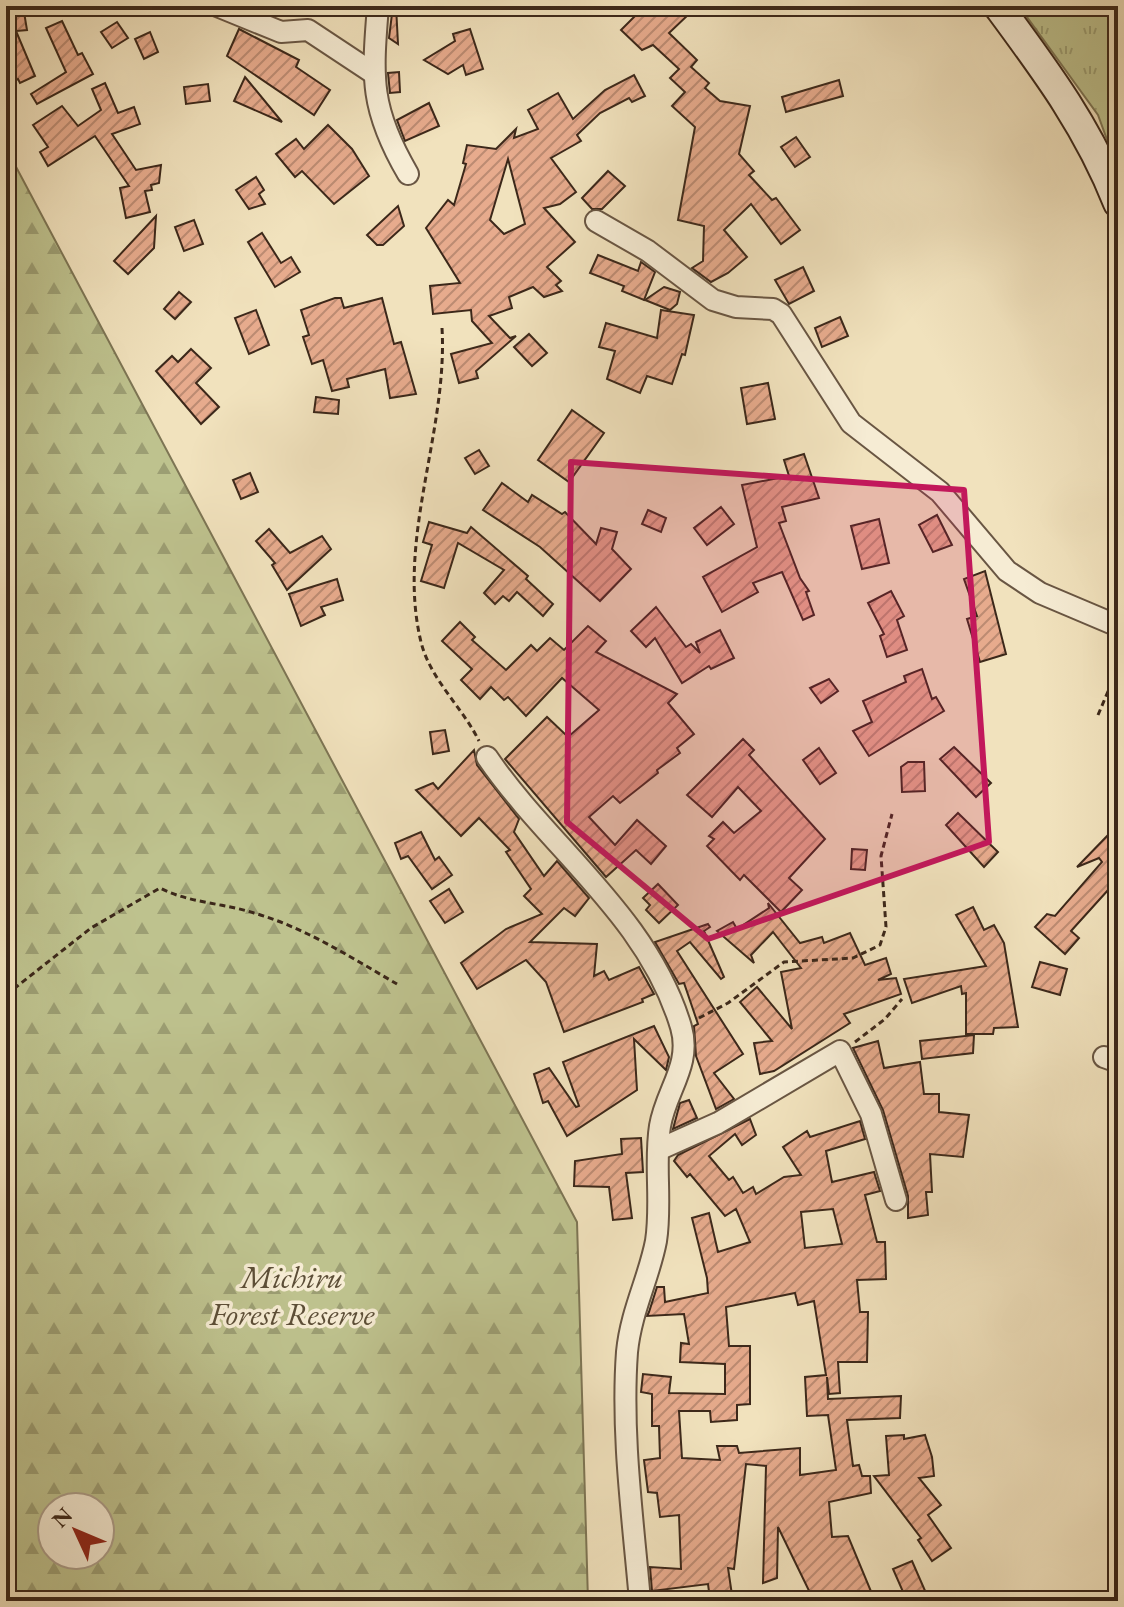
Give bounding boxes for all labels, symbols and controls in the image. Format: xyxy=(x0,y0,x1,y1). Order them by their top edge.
park label: Michiru Forest Reserve xyxy=(209,1256,376,1335)
north arrow xyxy=(36,1491,116,1571)
text: N xyxy=(45,1501,79,1534)

